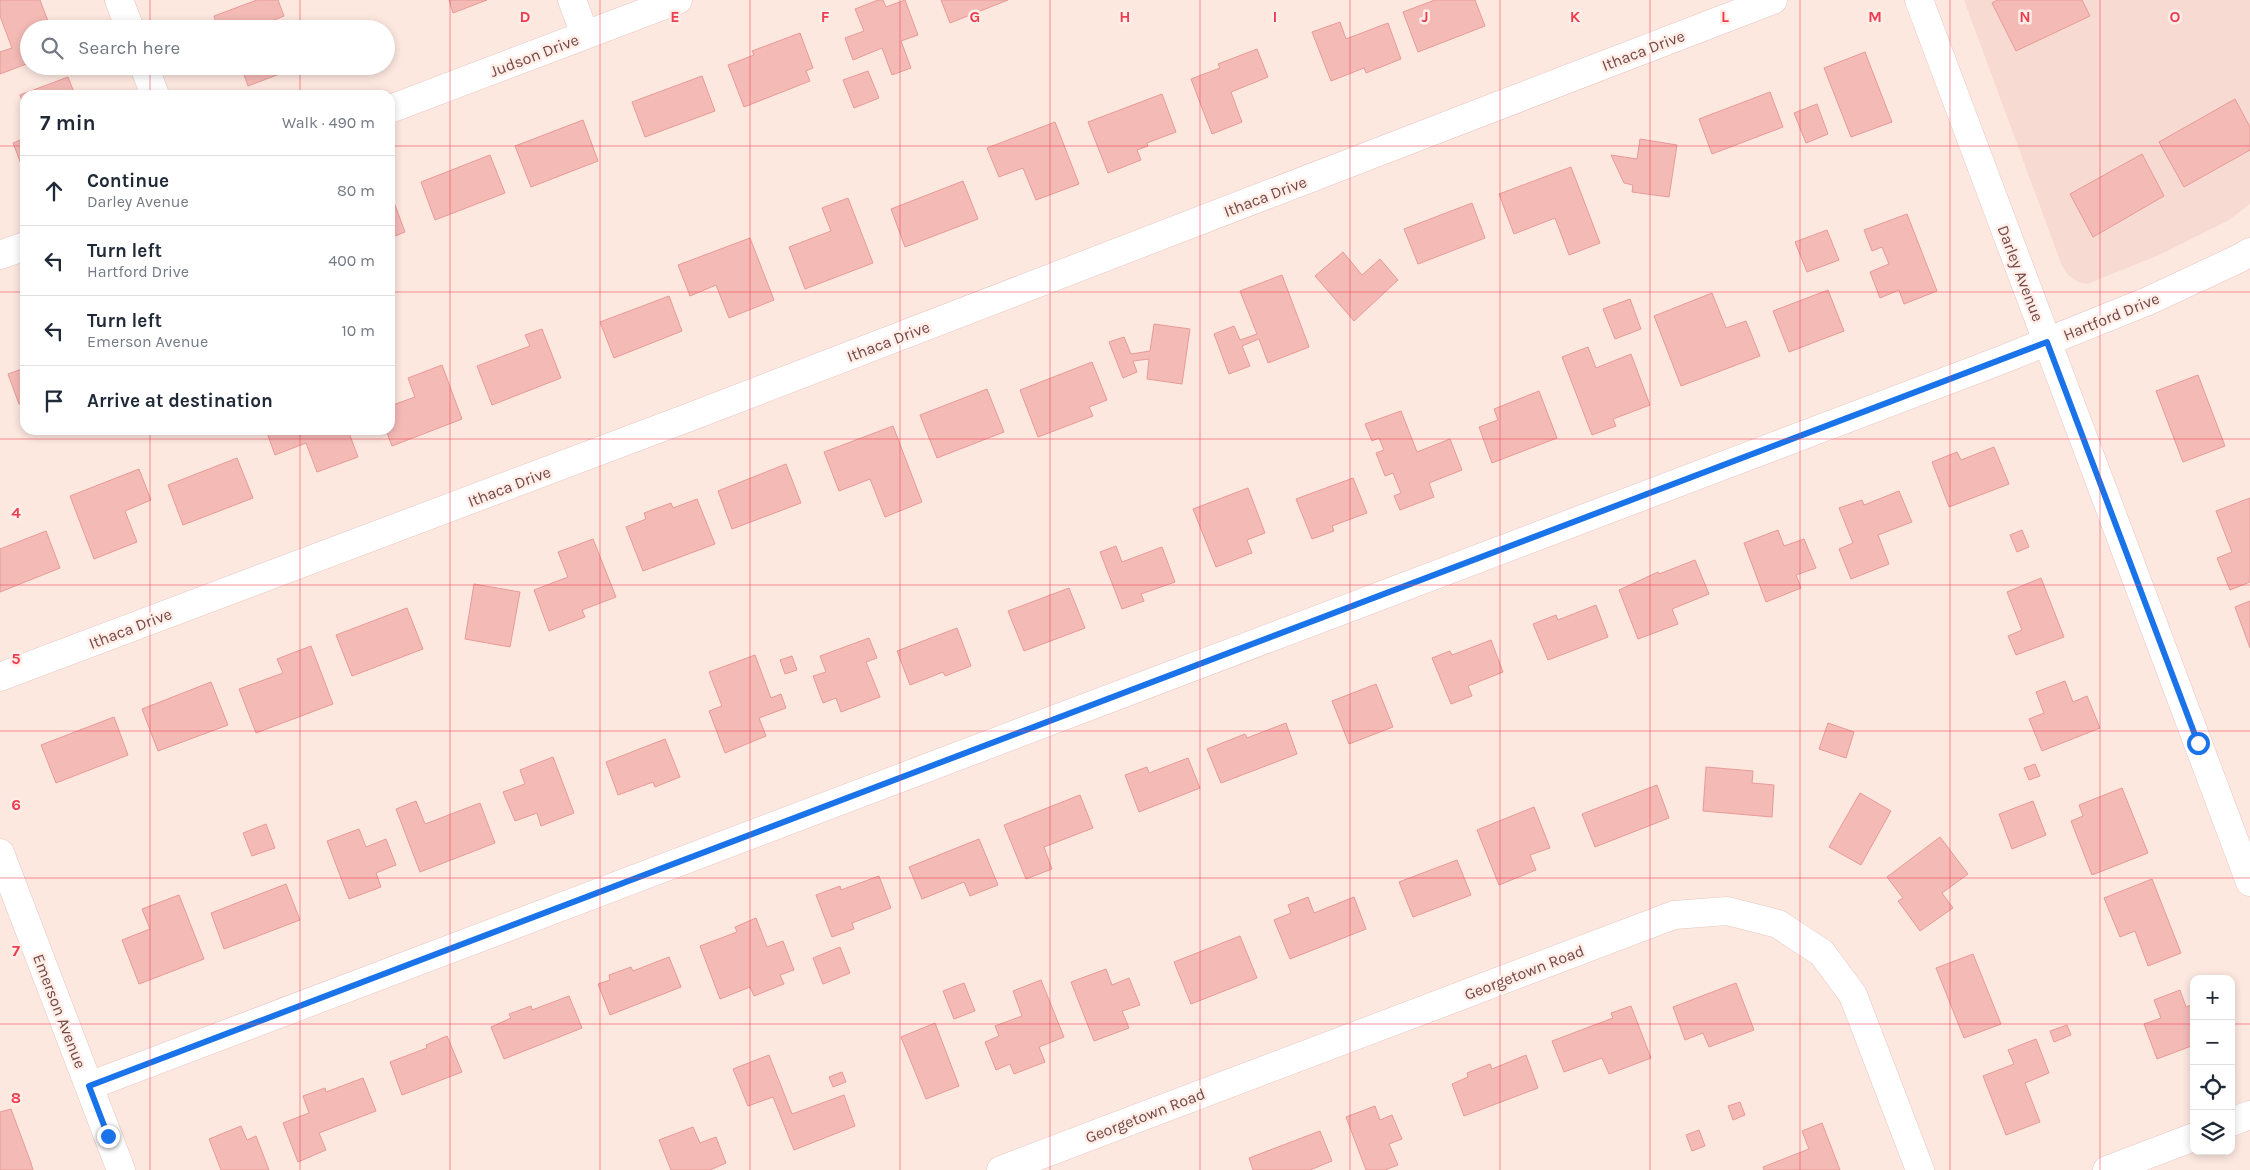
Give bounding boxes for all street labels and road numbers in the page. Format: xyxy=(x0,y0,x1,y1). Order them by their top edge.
street label: Ithaca Drive xyxy=(1599,26,1687,75)
street label: Judson Drive xyxy=(487,30,581,81)
street label: Ithaca Drive xyxy=(1221,172,1309,221)
street label: Darley Avenue xyxy=(1993,222,2048,324)
street label: Hartford Drive xyxy=(2060,289,2162,344)
street label: Ithaca Drive xyxy=(844,317,932,366)
street label: Ithaca Drive xyxy=(465,462,553,511)
street label: Ithaca Drive xyxy=(86,604,174,653)
street label: Georgetown Road xyxy=(1462,941,1587,1004)
street label: Emerson Avenue xyxy=(29,951,90,1071)
street label: Georgetown Road xyxy=(1083,1084,1208,1147)

